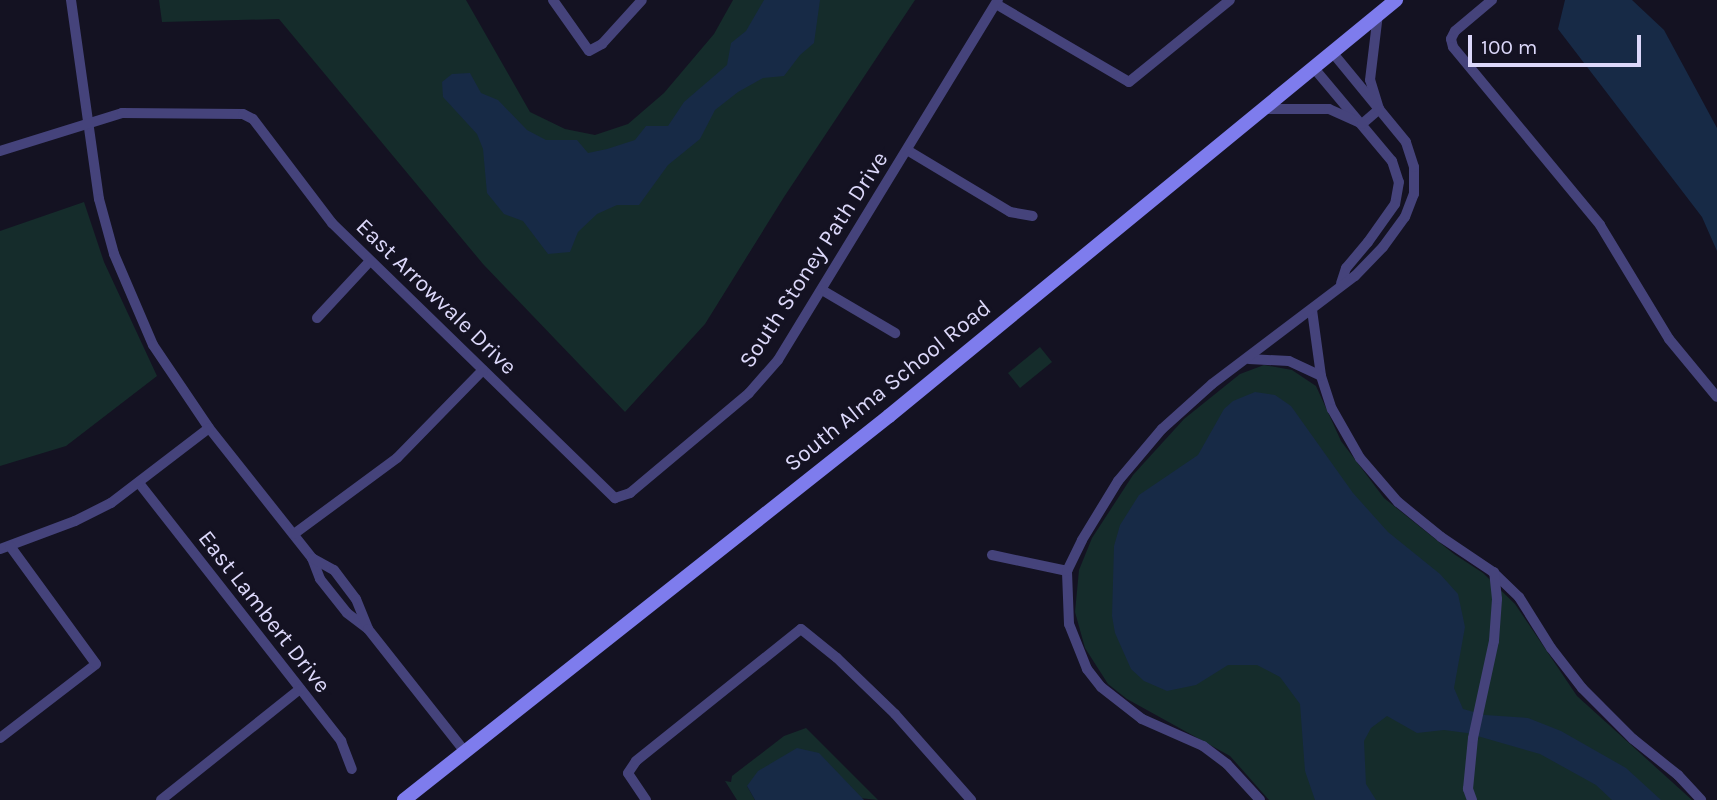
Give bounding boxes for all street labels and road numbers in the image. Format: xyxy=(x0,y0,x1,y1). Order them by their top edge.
street label: South Stoney Path Drive xyxy=(734,147,894,373)
street label: East Arrowvale Drive xyxy=(350,213,522,381)
street label: South Alma School Road xyxy=(779,294,997,478)
street label: East Lambert Drive xyxy=(192,525,336,699)

